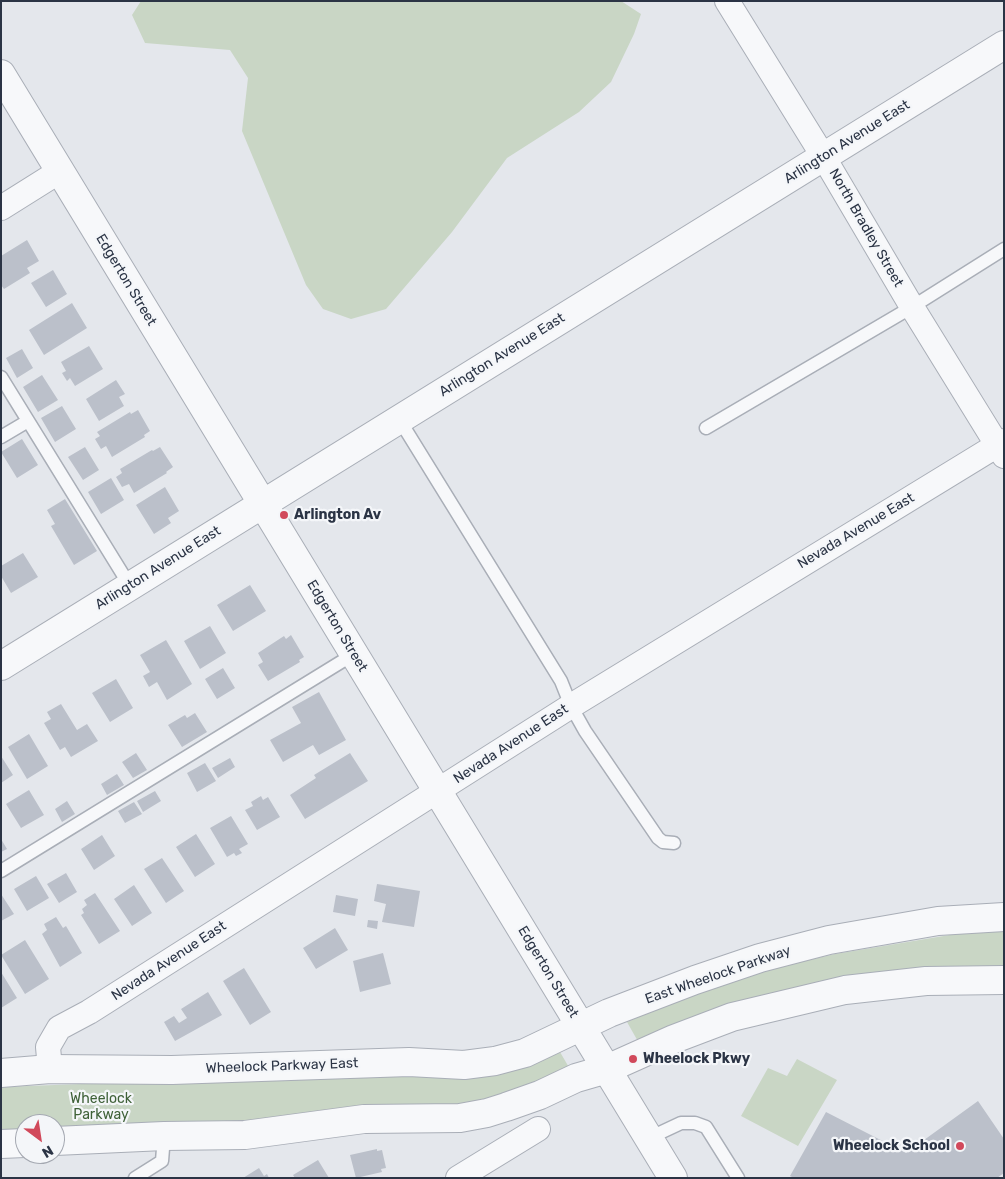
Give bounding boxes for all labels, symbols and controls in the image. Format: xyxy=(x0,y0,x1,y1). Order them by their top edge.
street label: Arlington Avenue East xyxy=(781,96,913,188)
street label: North Bradley Street xyxy=(825,166,907,290)
street label: Edgerton Street xyxy=(92,231,160,329)
street label: Arlington Avenue East xyxy=(436,309,568,401)
street label: Nevada Avenue East xyxy=(795,489,917,573)
place label: Arlington Av xyxy=(294,507,381,523)
marker: Arlington Av xyxy=(278,509,290,521)
street label: Arlington Avenue East xyxy=(92,522,224,614)
street label: Edgerton Street xyxy=(303,577,371,675)
street label: Nevada Avenue East xyxy=(451,701,571,787)
street label: Nevada Avenue East xyxy=(109,918,229,1004)
street label: Edgerton Street xyxy=(514,923,582,1021)
street label: East Wheelock Parkway xyxy=(643,942,793,1008)
place label: Wheelock Pkwy xyxy=(643,1051,750,1067)
marker: Wheelock Pkwy xyxy=(627,1053,639,1065)
street label: Wheelock Parkway East xyxy=(205,1055,359,1077)
park label: Wheelock Parkway xyxy=(70,1091,132,1124)
north arrow xyxy=(15,1114,65,1164)
place label: Wheelock School xyxy=(833,1138,950,1154)
marker: Wheelock School xyxy=(954,1140,966,1152)
text: N xyxy=(39,1142,56,1161)

